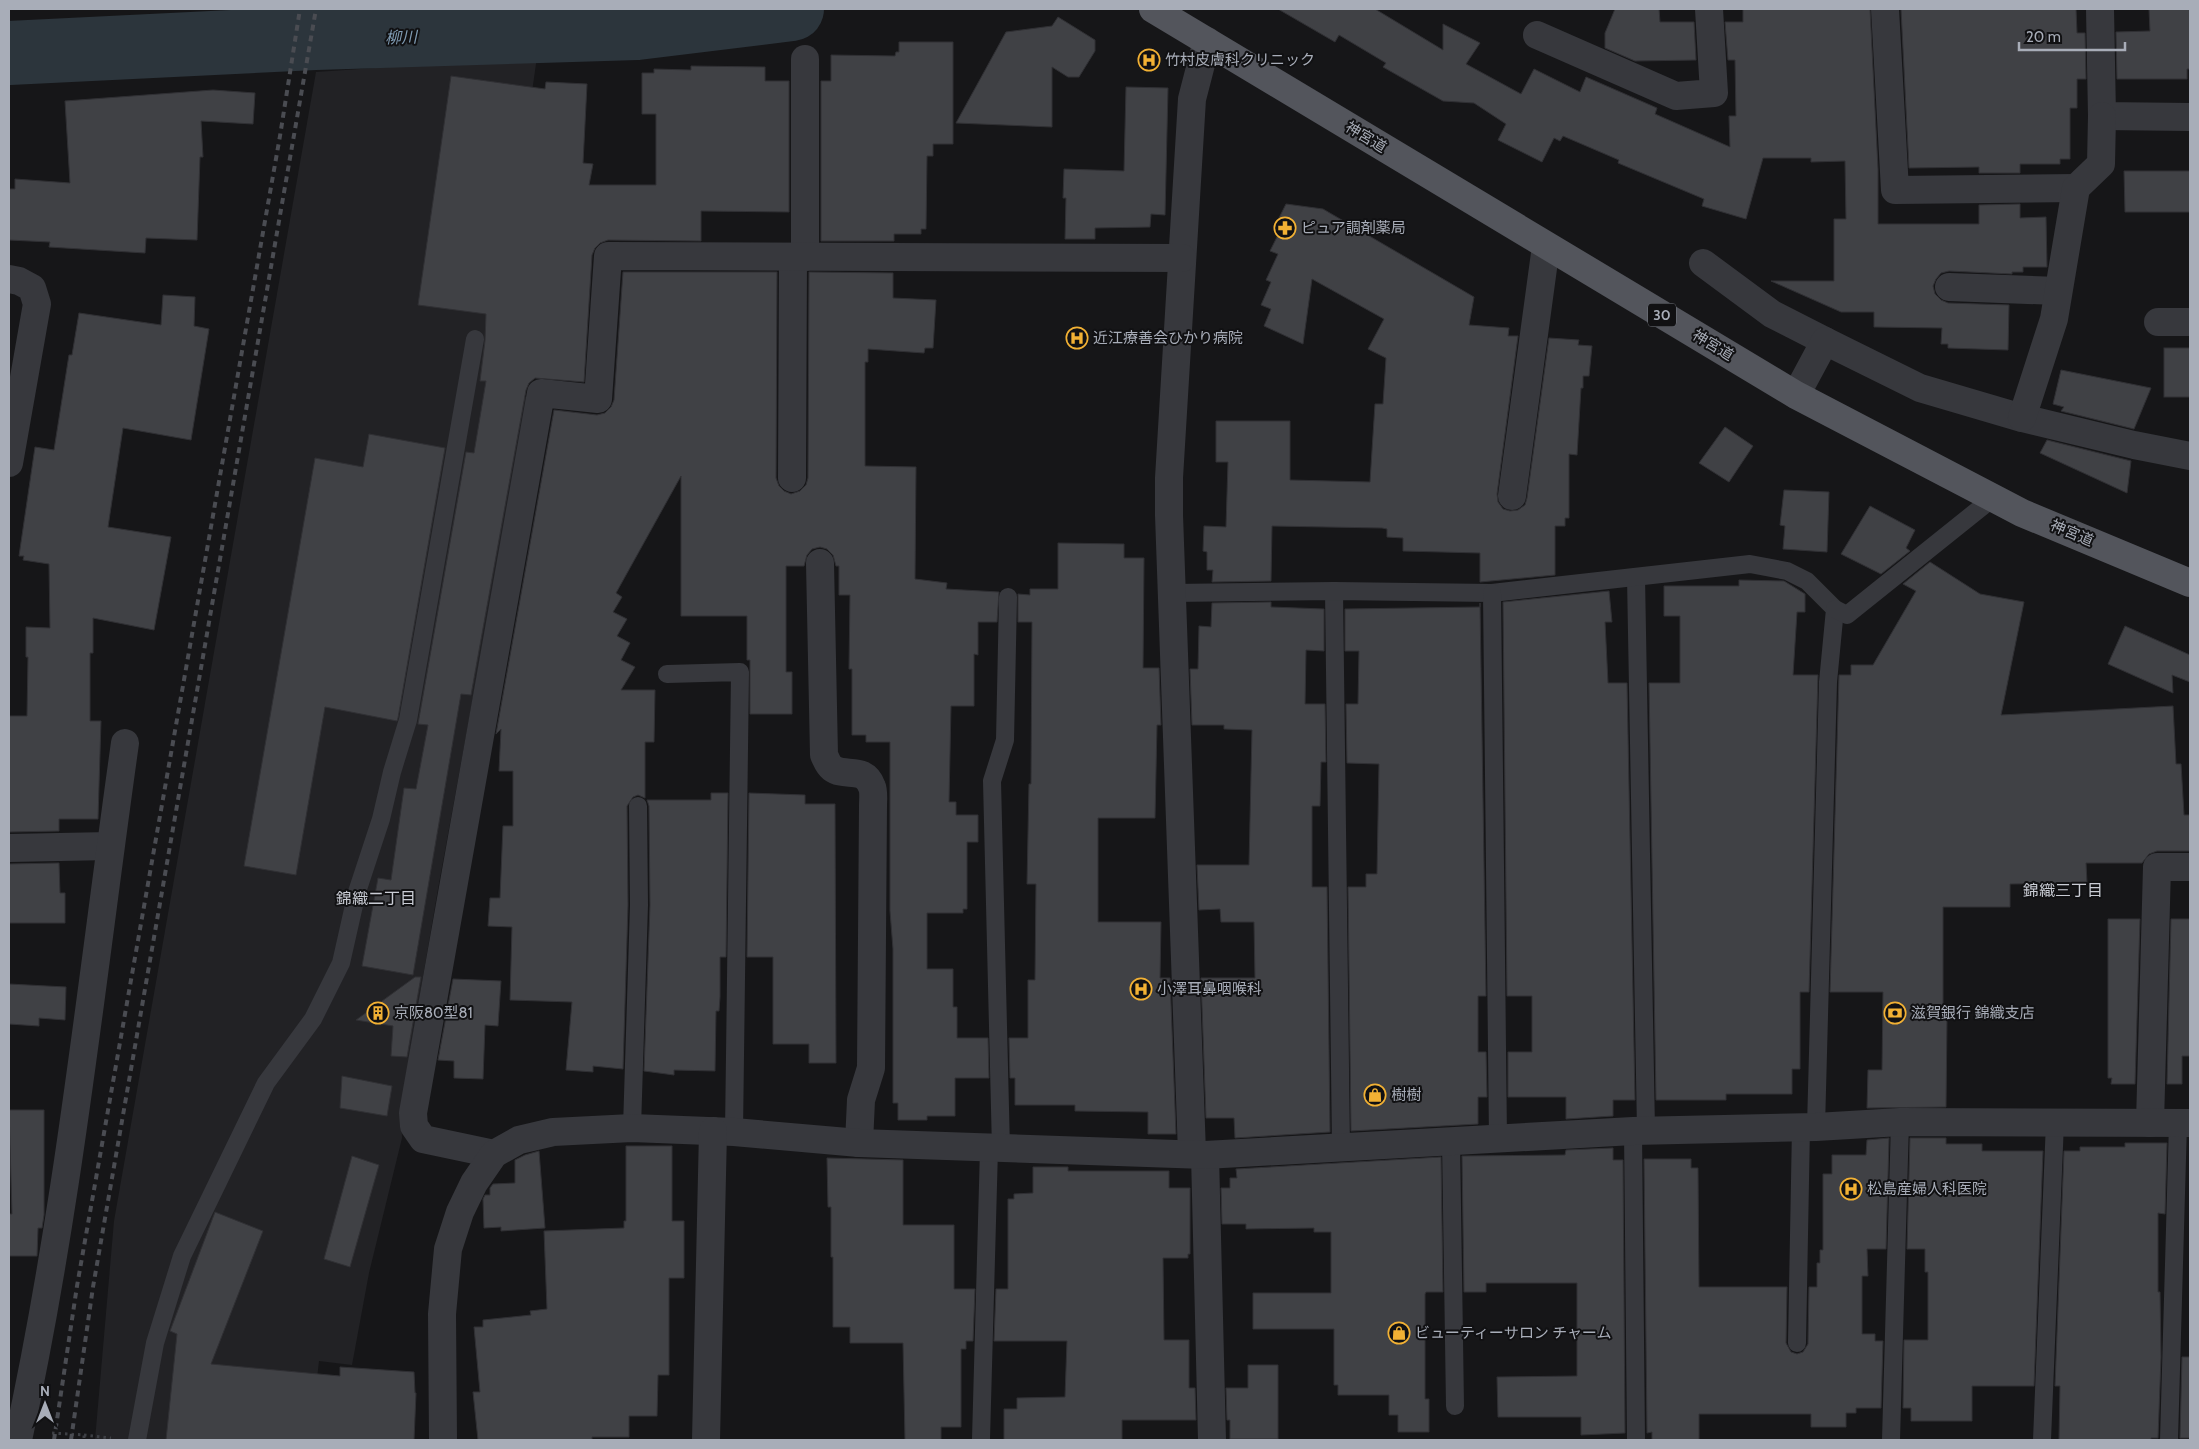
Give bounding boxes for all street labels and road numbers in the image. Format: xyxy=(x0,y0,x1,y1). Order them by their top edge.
street label: 神宮道 xyxy=(1342,118,1390,156)
road number: 30 xyxy=(1648,304,1676,326)
street label: 神宮道 xyxy=(1689,326,1737,364)
street label: 神宮道 xyxy=(2048,516,2096,550)

